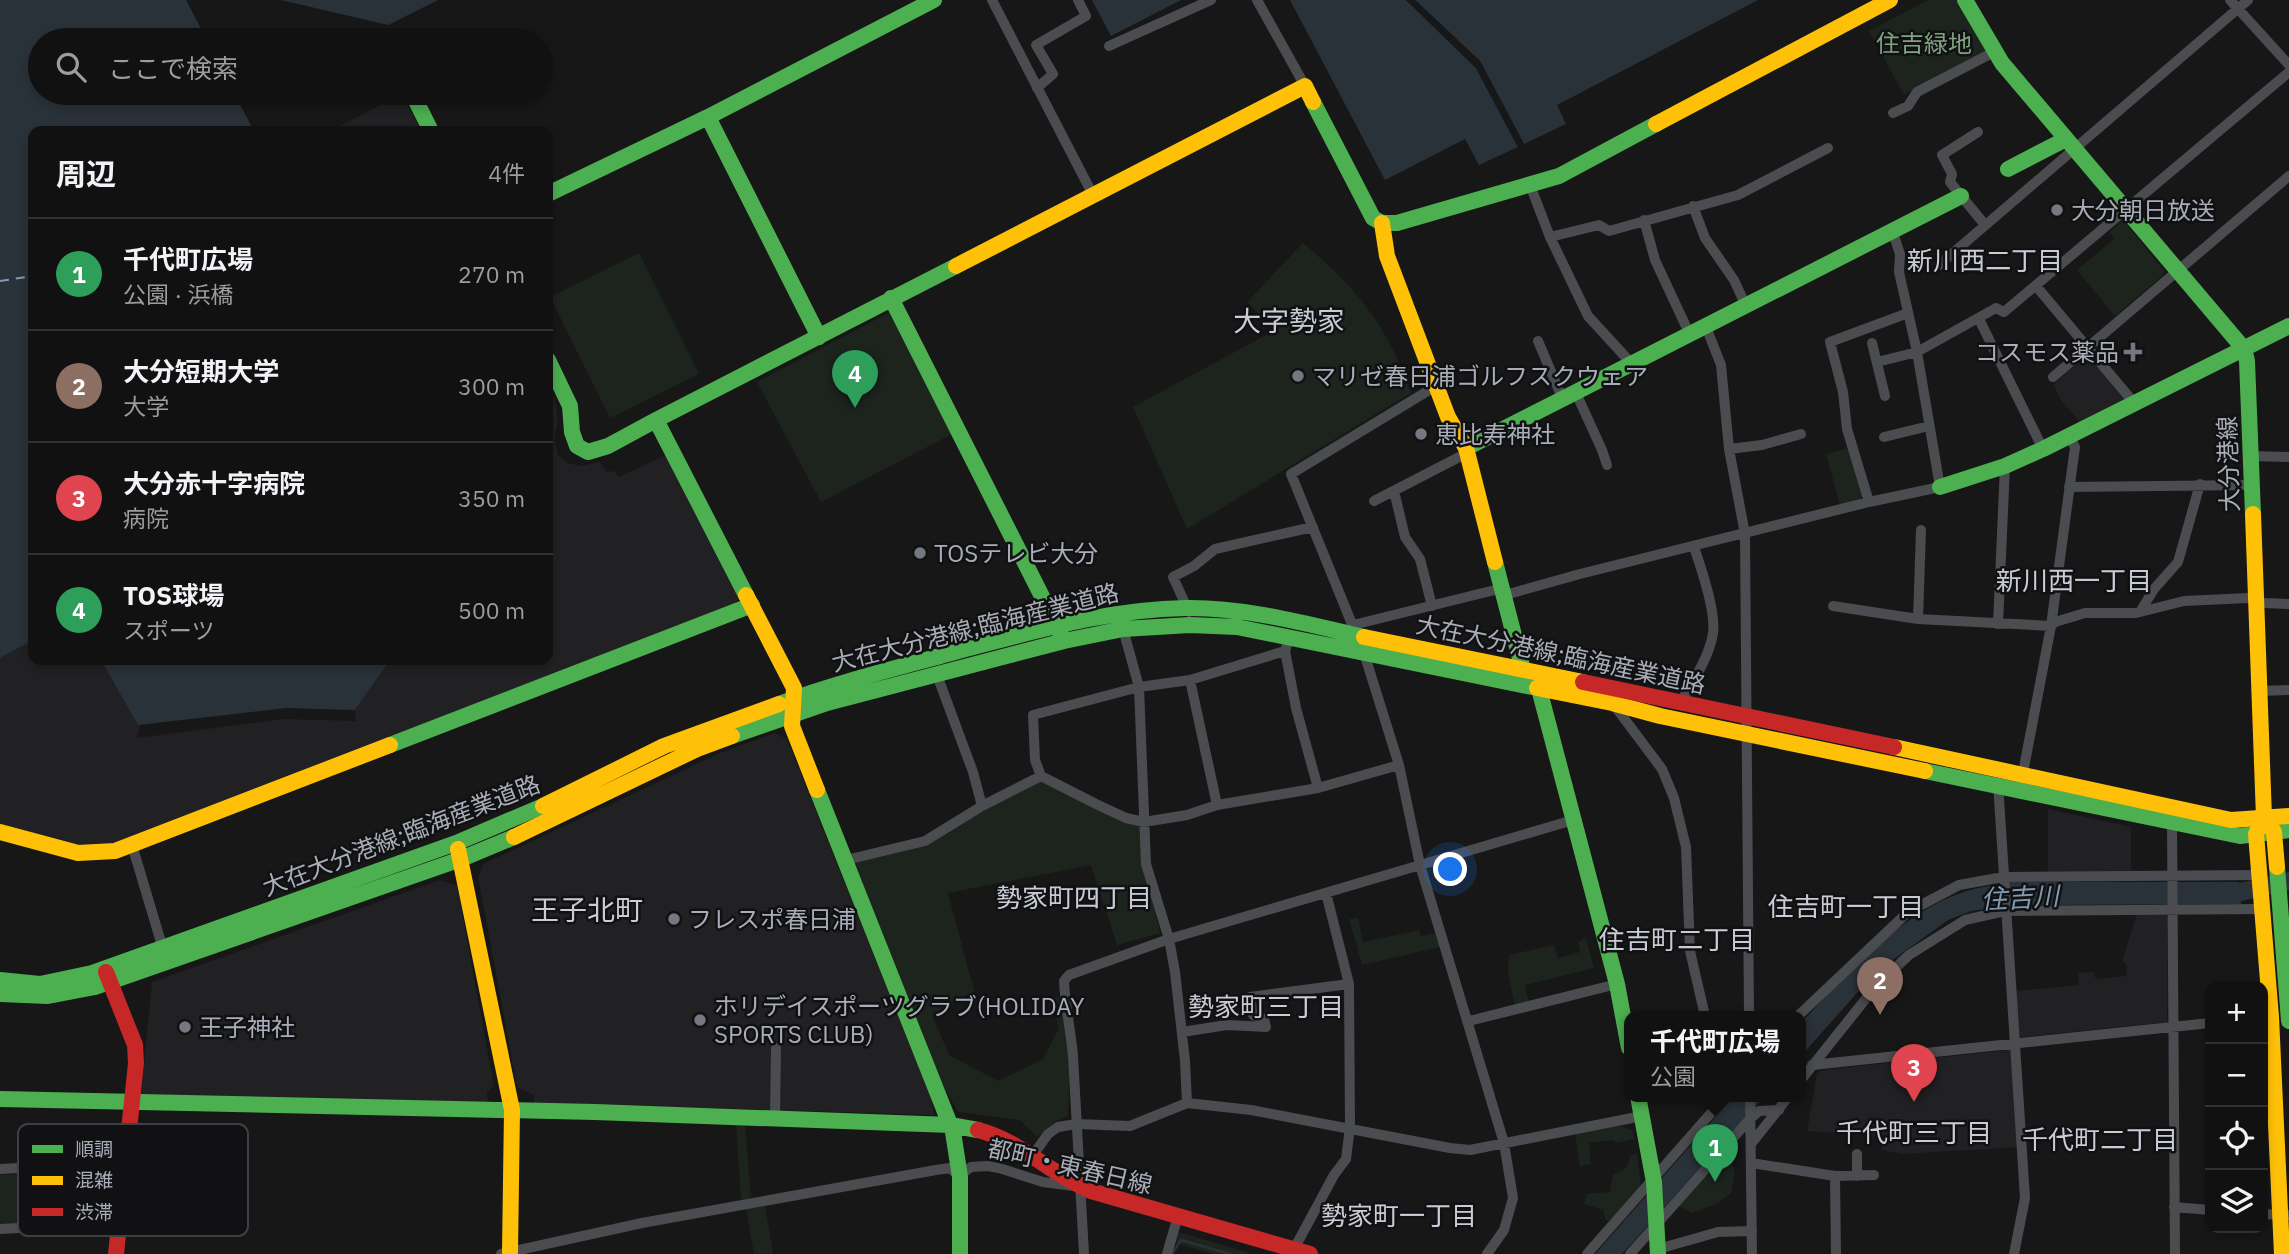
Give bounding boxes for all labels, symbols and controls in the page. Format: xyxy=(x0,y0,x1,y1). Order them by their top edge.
park label: 住吉緑地 xyxy=(1876,27,1972,59)
search box xyxy=(28,28,553,105)
icon: search xyxy=(52,48,90,86)
text: ここで検索 xyxy=(108,51,238,85)
text: 周辺 xyxy=(56,154,116,193)
text: 4件 xyxy=(488,158,525,188)
place label: 大分朝日放送 xyxy=(2071,194,2215,226)
marker: 大分朝日放送 xyxy=(2049,202,2065,218)
text: 千代町広場 xyxy=(123,242,253,276)
district label: 新川西二丁目 xyxy=(1907,243,2063,277)
text: 1 xyxy=(72,259,86,289)
text: 270 m xyxy=(458,259,525,289)
text: 公園 · 浜橋 xyxy=(123,279,233,309)
district label: 大字勢家 xyxy=(1233,302,1345,339)
place label: コスモス薬品 xyxy=(1975,336,2119,368)
marker: コスモス薬品 xyxy=(2125,344,2141,360)
pin: 4 xyxy=(832,350,878,408)
text: 大分短期大学 xyxy=(123,354,279,388)
place label: マリゼ春日浦ゴルフスクウェア xyxy=(1312,360,1648,392)
marker: マリゼ春日浦ゴルフスクウェア xyxy=(1290,368,1306,384)
text: 2 xyxy=(72,371,86,401)
text: 300 m xyxy=(458,371,525,401)
text: 大学 xyxy=(123,391,169,421)
street label: 大分港線 xyxy=(2210,415,2246,513)
place label: 恵比寿神社 xyxy=(1435,418,1555,450)
marker: 恵比寿神社 xyxy=(1413,426,1429,442)
text: 大分赤十字病院 xyxy=(123,466,305,500)
text: 3 xyxy=(72,483,86,513)
text: 350 m xyxy=(458,483,525,513)
text: 病院 xyxy=(123,503,169,533)
place label: TOSテレビ大分 xyxy=(934,537,1098,569)
marker: TOSテレビ大分 xyxy=(912,545,928,561)
district label: 新川西一丁目 xyxy=(1996,563,2152,597)
street label: 大在大分港線;臨海産業道路 xyxy=(828,576,1122,678)
text: TOS球場 xyxy=(123,578,224,612)
text: 4 xyxy=(72,595,86,625)
text: 500 m xyxy=(458,595,525,625)
street label: 大在大分港線;臨海産業道路 xyxy=(1413,608,1709,700)
text: スポーツ xyxy=(123,615,215,645)
street label: 大在大分港線;臨海産業道路 xyxy=(258,767,544,903)
your location xyxy=(1433,852,1467,886)
water label: 住吉川 xyxy=(1980,878,2063,916)
district label: 勢家町四丁目 xyxy=(996,880,1152,914)
district label: 住吉町一丁目 xyxy=(1768,889,1924,923)
district label: 王子北町 xyxy=(531,891,643,928)
place label: フレスポ春日浦 xyxy=(688,903,856,935)
marker: フレスポ春日浦 xyxy=(666,911,682,927)
district label: 住吉町二丁目 xyxy=(1599,922,1755,956)
pin: 2 xyxy=(1857,957,1903,1015)
map controls xyxy=(2205,981,2268,1233)
button: + xyxy=(2205,981,2268,1044)
district label: 勢家町三丁目 xyxy=(1188,989,1344,1023)
place label: ホリデイスポーツグラブ(HOLIDAY SPORTS CLUB) xyxy=(714,990,1085,1050)
place label: 王子神社 xyxy=(199,1011,295,1043)
popup xyxy=(1624,1011,1806,1102)
marker: ホリデイスポーツグラブ(HOLIDAY SPORTS CLUB) xyxy=(692,1012,708,1028)
marker: 王子神社 xyxy=(177,1019,193,1035)
text: 千代町広場 xyxy=(1650,1024,1780,1058)
pin: 3 xyxy=(1891,1044,1937,1102)
button: − xyxy=(2205,1044,2268,1107)
text: 公園 xyxy=(1650,1061,1696,1091)
button: locate xyxy=(2205,1107,2268,1170)
district label: 千代町三丁目 xyxy=(1836,1115,1992,1149)
district label: 千代町二丁目 xyxy=(2022,1122,2178,1156)
legend xyxy=(18,1124,248,1236)
pin: 1 xyxy=(1692,1124,1738,1182)
street label: 都町・東春日線 xyxy=(985,1132,1155,1200)
text: 順調 xyxy=(75,1137,113,1161)
text: 混雑 xyxy=(75,1168,113,1192)
button: layers xyxy=(2205,1170,2268,1233)
district label: 勢家町一丁目 xyxy=(1321,1198,1477,1232)
text: 渋滞 xyxy=(75,1200,113,1224)

